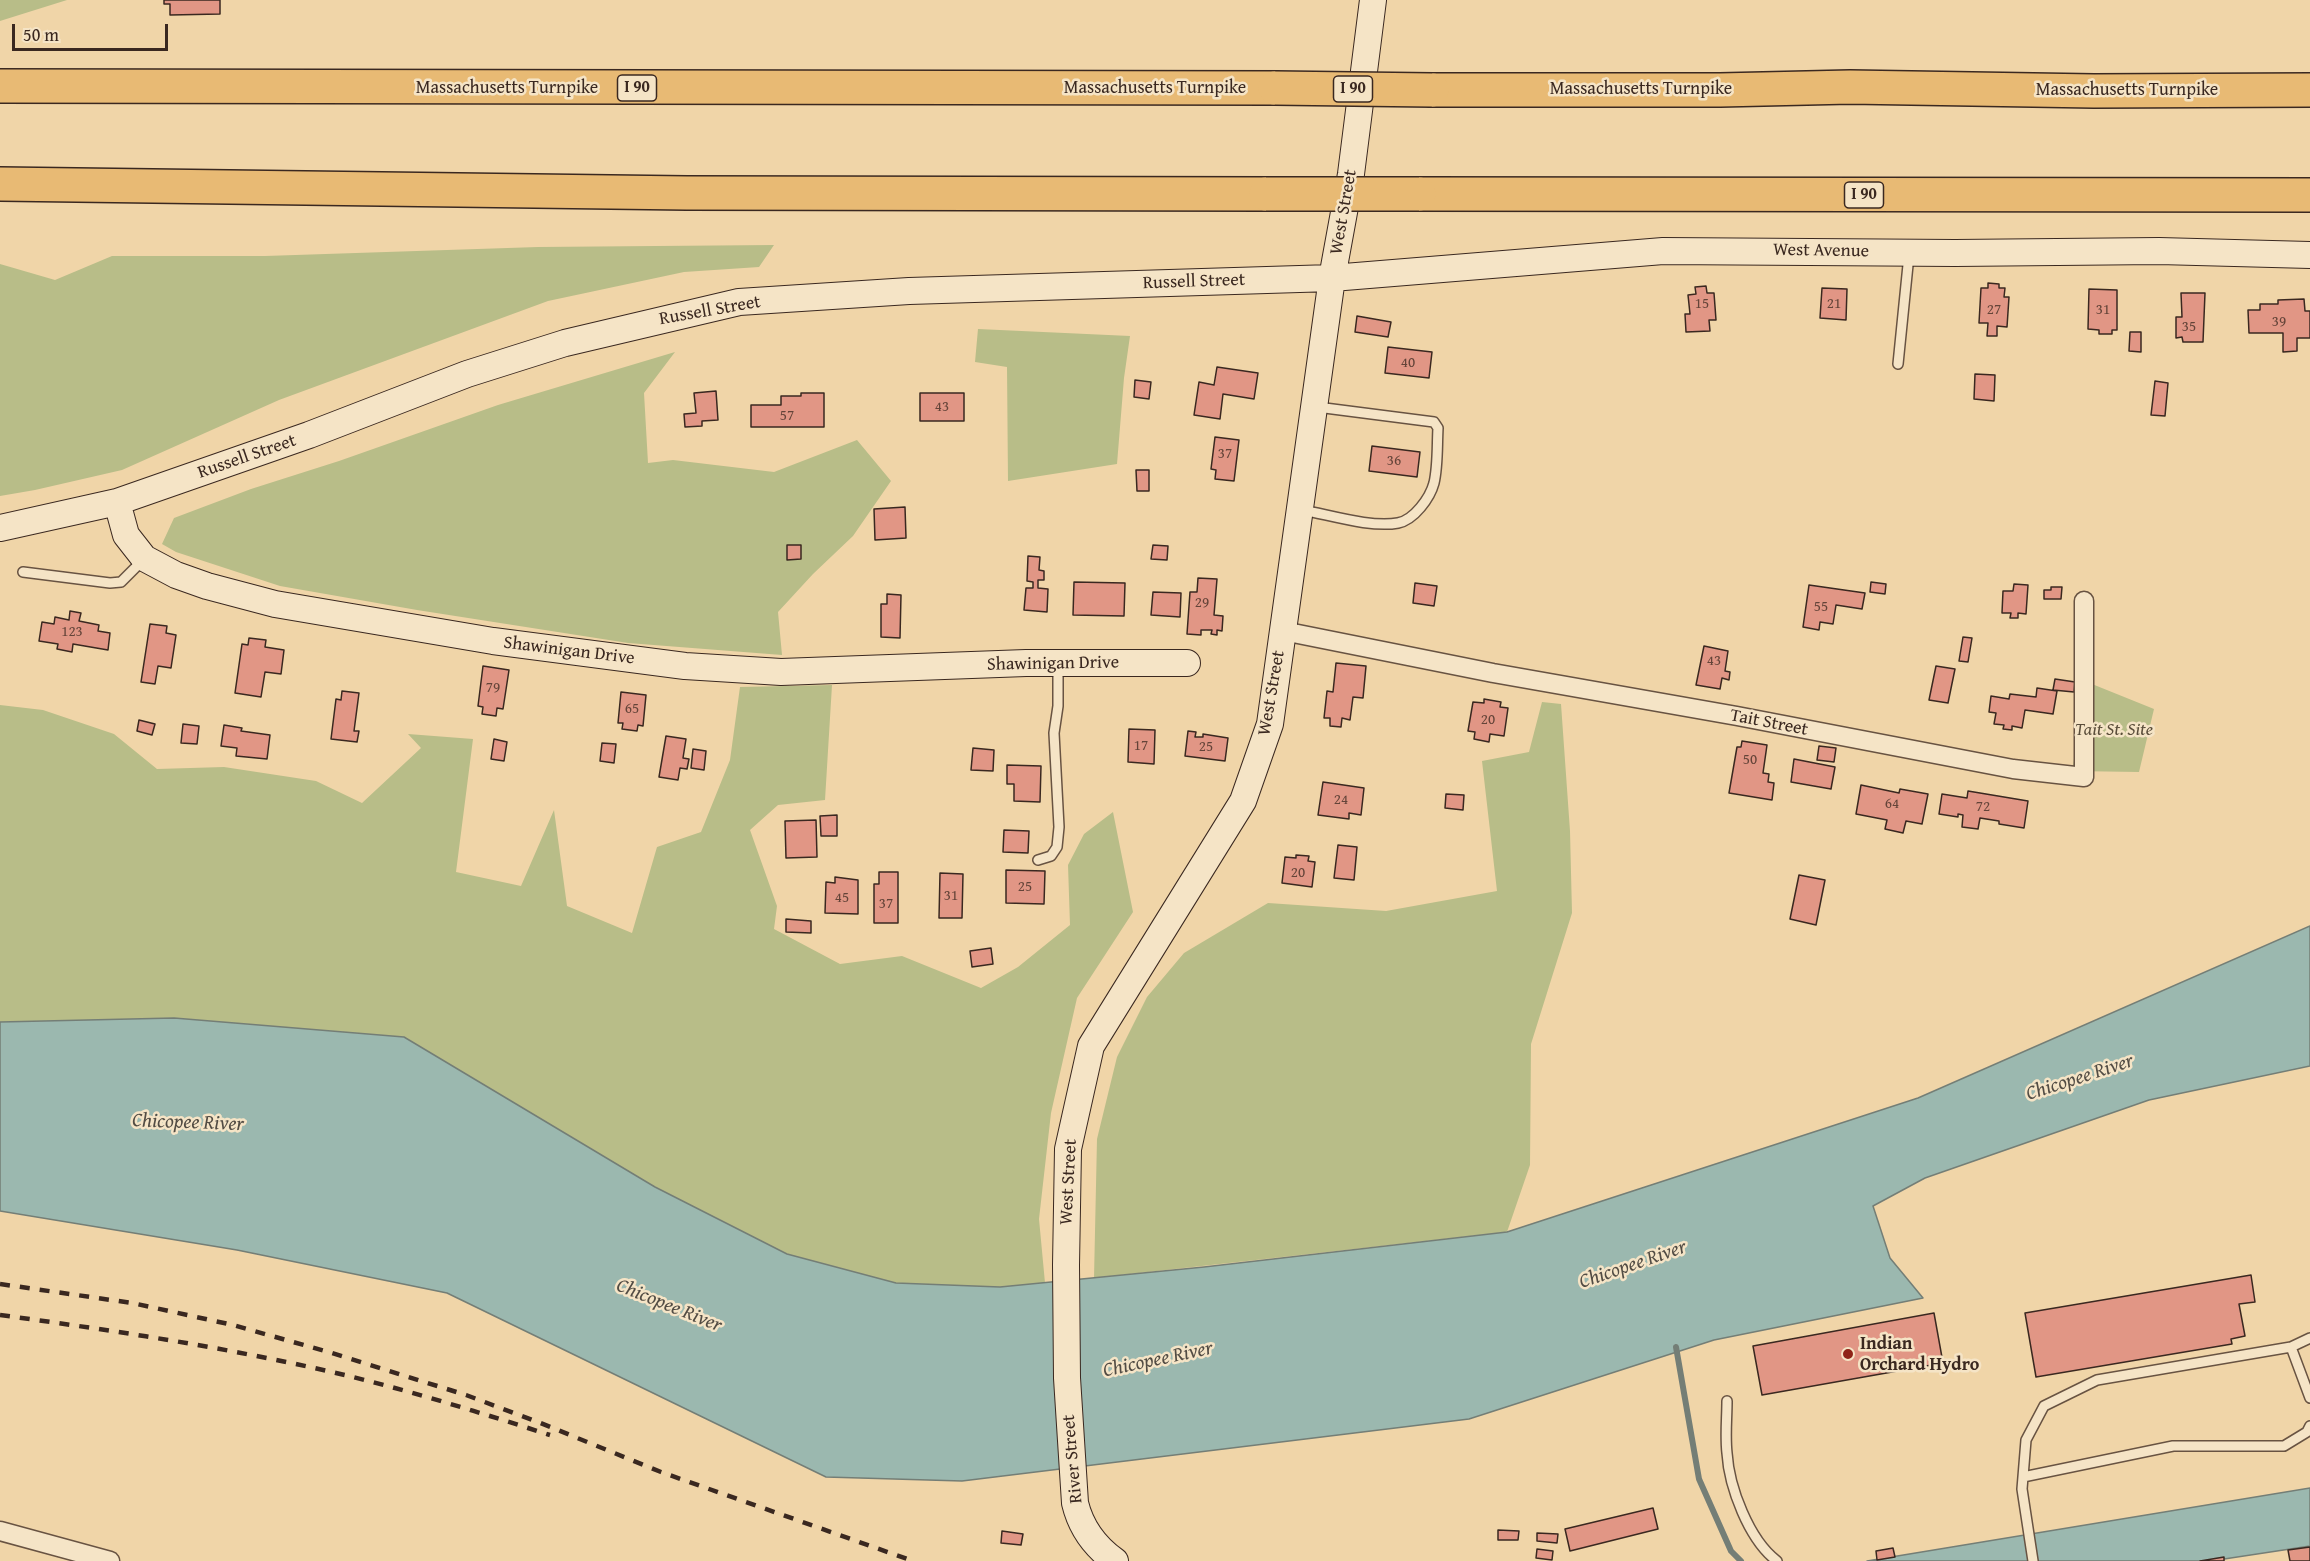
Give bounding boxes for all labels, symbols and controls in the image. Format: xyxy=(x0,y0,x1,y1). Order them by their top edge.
scale bar xyxy=(15,12,171,50)
text: 50 m xyxy=(23,21,59,48)
road number: I 90 xyxy=(618,75,656,101)
road number: I 90 xyxy=(1334,76,1372,102)
street label: Massachusetts Turnpike xyxy=(416,77,598,99)
street label: Massachusetts Turnpike xyxy=(1064,77,1246,99)
street label: Massachusetts Turnpike xyxy=(1550,78,1732,100)
street label: Massachusetts Turnpike xyxy=(2036,79,2218,101)
street label: West Street xyxy=(1326,168,1362,256)
road number: I 90 xyxy=(1844,182,1884,208)
street label: West Avenue xyxy=(1773,239,1869,263)
street label: Russell Street xyxy=(1142,269,1246,295)
street label: Russell Street xyxy=(658,291,762,331)
house number: 15 xyxy=(1695,295,1709,313)
house number: 21 xyxy=(1827,295,1841,313)
house number: 27 xyxy=(1987,301,2001,319)
house number: 31 xyxy=(2096,301,2110,319)
house number: 39 xyxy=(2272,313,2286,331)
house number: 35 xyxy=(2182,318,2196,336)
house number: 40 xyxy=(1401,354,1415,372)
house number: 43 xyxy=(935,398,949,416)
house number: 57 xyxy=(780,407,794,425)
street label: Russell Street xyxy=(195,430,299,484)
house number: 37 xyxy=(1218,445,1232,463)
house number: 36 xyxy=(1387,452,1401,470)
house number: 29 xyxy=(1195,594,1209,612)
house number: 55 xyxy=(1814,598,1828,616)
house number: 123 xyxy=(61,623,83,641)
street label: Shawinigan Drive xyxy=(502,632,636,670)
street label: West Street xyxy=(1254,649,1290,737)
street label: Shawinigan Drive xyxy=(987,652,1119,676)
house number: 43 xyxy=(1707,652,1721,670)
house number: 79 xyxy=(486,679,500,697)
house number: 65 xyxy=(625,700,639,718)
street label: Tait Street xyxy=(1728,705,1810,741)
house number: 20 xyxy=(1481,711,1495,729)
park label: Tait St. Site xyxy=(2075,719,2153,741)
house number: 17 xyxy=(1134,737,1148,755)
house number: 25 xyxy=(1199,738,1213,756)
house number: 50 xyxy=(1743,751,1757,769)
house number: 24 xyxy=(1334,791,1348,809)
house number: 64 xyxy=(1885,795,1899,813)
house number: 72 xyxy=(1976,798,1990,816)
house number: 20 xyxy=(1291,864,1305,882)
house number: 25 xyxy=(1018,878,1032,896)
house number: 31 xyxy=(944,887,958,905)
house number: 45 xyxy=(835,889,849,907)
house number: 37 xyxy=(879,895,893,913)
water label: Chicopee River xyxy=(2023,1049,2137,1107)
water label: Chicopee River xyxy=(132,1109,244,1137)
street label: West Street xyxy=(1056,1138,1082,1226)
water label: Chicopee River xyxy=(1576,1235,1690,1295)
water label: Chicopee River xyxy=(613,1274,725,1338)
place label: Indian Orchard Hydro xyxy=(1860,1333,1979,1376)
water label: Chicopee River xyxy=(1101,1337,1215,1383)
marker: Indian Orchard Hydro xyxy=(1841,1347,1855,1361)
street label: River Street xyxy=(1058,1414,1088,1504)

